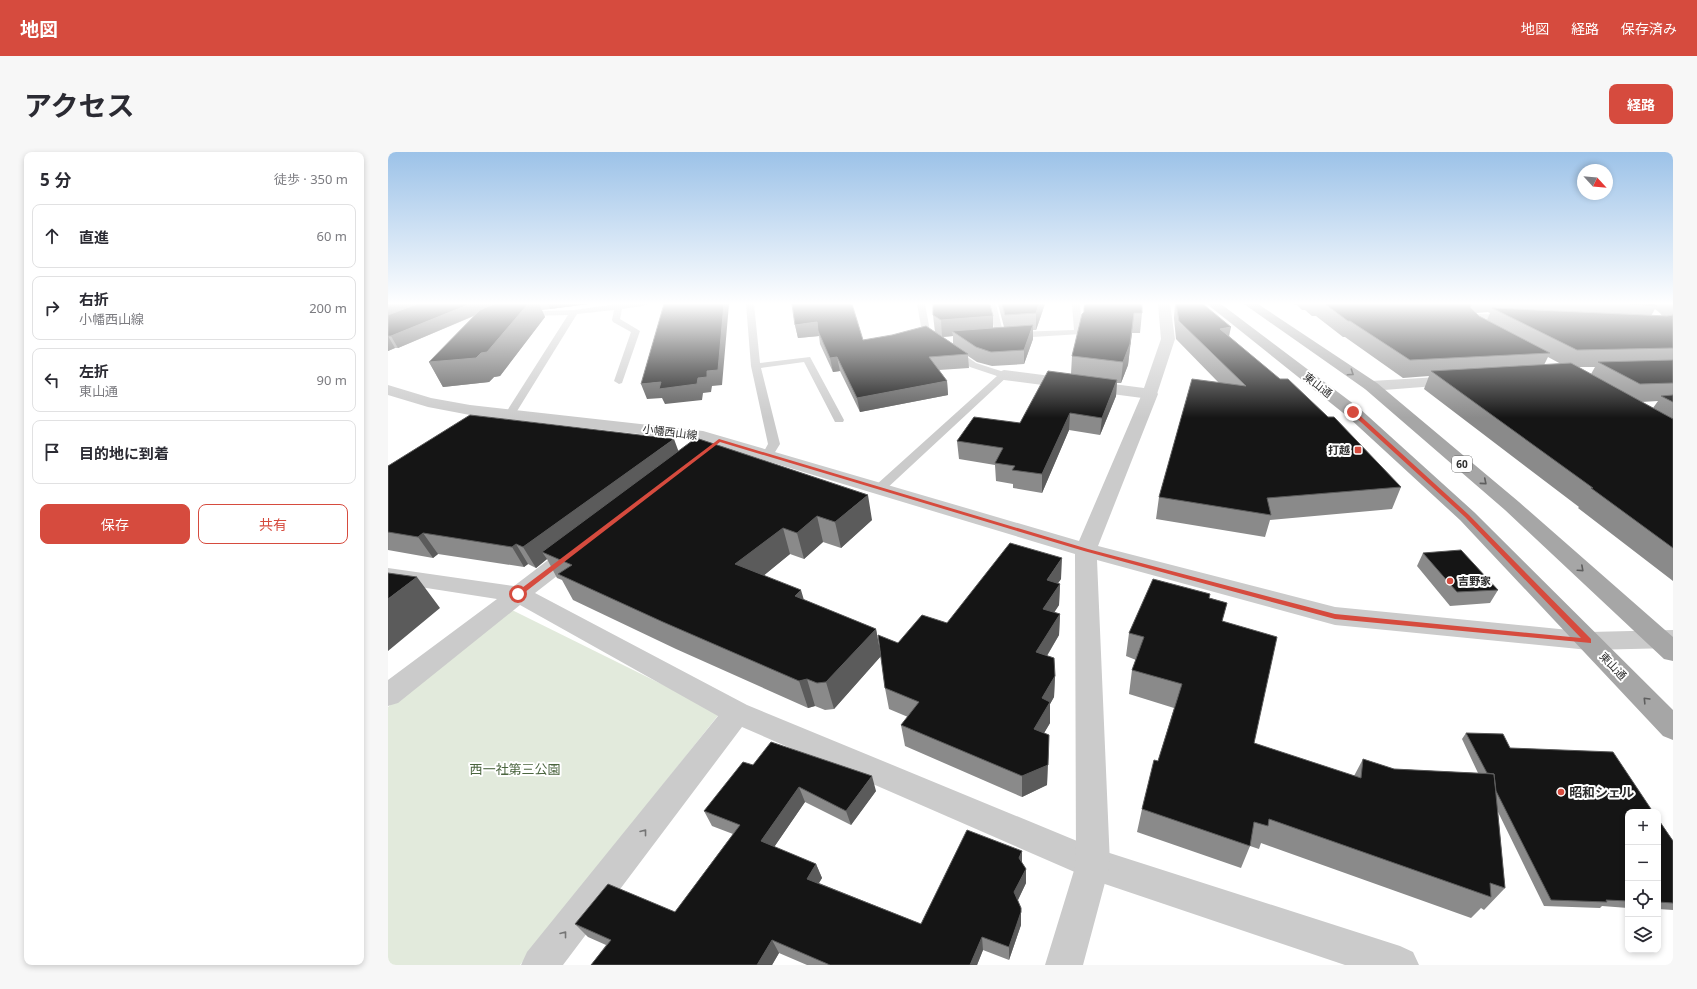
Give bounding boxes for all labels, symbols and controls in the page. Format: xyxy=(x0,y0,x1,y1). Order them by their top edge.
text: 地図 xyxy=(20,16,58,42)
text: 地図 xyxy=(1521,19,1549,38)
text: 経路 xyxy=(1571,19,1599,38)
text: 保存済み xyxy=(1621,19,1677,38)
button: 経路 xyxy=(1609,84,1673,124)
text: アクセス xyxy=(24,86,135,124)
north arrow xyxy=(1577,164,1613,200)
text: 5 分 xyxy=(40,168,71,191)
text: 徒歩 · 350 m xyxy=(274,170,348,188)
icon: ahead xyxy=(41,225,63,247)
text: 直進 xyxy=(79,227,109,247)
text: 60 m xyxy=(317,227,347,245)
text: 右折 xyxy=(79,289,109,309)
icon: right xyxy=(41,297,63,319)
text: 200 m xyxy=(309,299,347,317)
text: 小幡西山線 xyxy=(79,310,144,328)
text: 左折 xyxy=(79,361,109,381)
one-way arrow xyxy=(1347,368,1354,375)
icon: left xyxy=(41,369,63,391)
street label: 東山通 xyxy=(1301,369,1336,401)
text: 90 m xyxy=(317,371,347,389)
text: 東山通 xyxy=(79,382,118,400)
route end xyxy=(1344,403,1362,421)
street label: 小幡西山線 xyxy=(642,421,698,442)
icon: arrive xyxy=(41,441,63,463)
place label: 打越 xyxy=(1328,442,1350,457)
text: 目的地に到着 xyxy=(79,443,169,463)
marker: 打越 xyxy=(1353,445,1363,455)
road number: 60 xyxy=(1452,456,1472,472)
one-way arrow xyxy=(1479,478,1487,485)
button: 保存 xyxy=(40,504,190,544)
button: 共有 xyxy=(198,504,348,544)
one-way arrow xyxy=(1576,564,1584,571)
place label: 吉野家 xyxy=(1458,573,1491,588)
marker: 吉野家 xyxy=(1445,576,1455,586)
route start xyxy=(509,585,527,603)
street label: 東山通 xyxy=(1597,649,1630,683)
one-way arrow xyxy=(1643,697,1651,705)
park label: 西一社第三公園 xyxy=(469,760,561,778)
place label: 昭和シェル xyxy=(1569,783,1634,801)
marker: 昭和シェル xyxy=(1556,787,1566,797)
map controls xyxy=(1625,809,1661,953)
button: + xyxy=(1625,809,1661,845)
one-way arrow xyxy=(640,829,647,836)
button: − xyxy=(1625,845,1661,881)
button: locate xyxy=(1625,881,1661,917)
button: layers xyxy=(1625,917,1661,953)
one-way arrow xyxy=(560,932,567,939)

